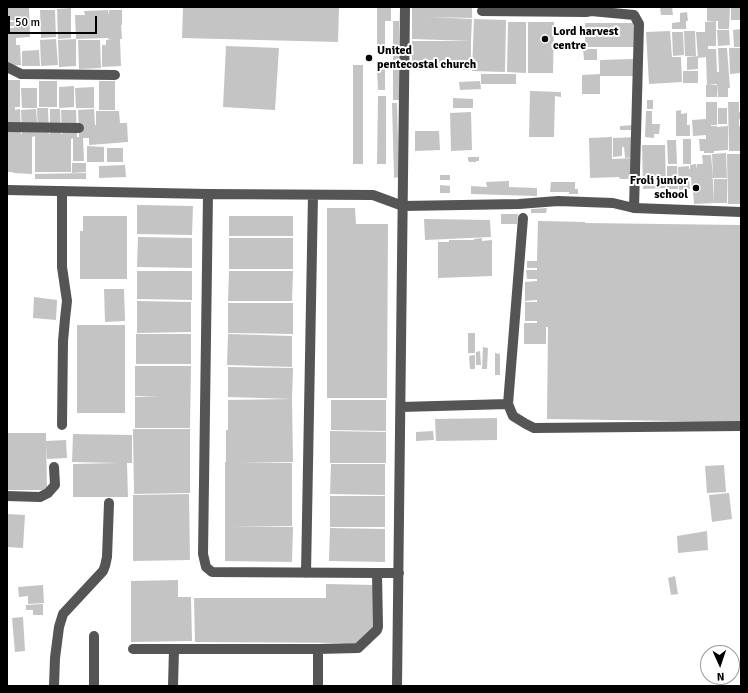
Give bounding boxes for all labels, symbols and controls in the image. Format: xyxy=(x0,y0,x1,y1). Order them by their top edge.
scale bar xyxy=(10,8,99,34)
text: 50 m xyxy=(15,15,40,30)
place label: Lord harvest centre xyxy=(553,25,618,53)
marker: Lord harvest centre xyxy=(540,34,550,44)
place label: United pentecostal church xyxy=(377,44,476,72)
marker: United pentecostal church xyxy=(364,53,374,63)
place label: Froli junior school xyxy=(630,174,688,202)
marker: Froli junior school xyxy=(691,183,701,193)
north arrow xyxy=(700,645,740,685)
text: N xyxy=(716,670,725,683)

